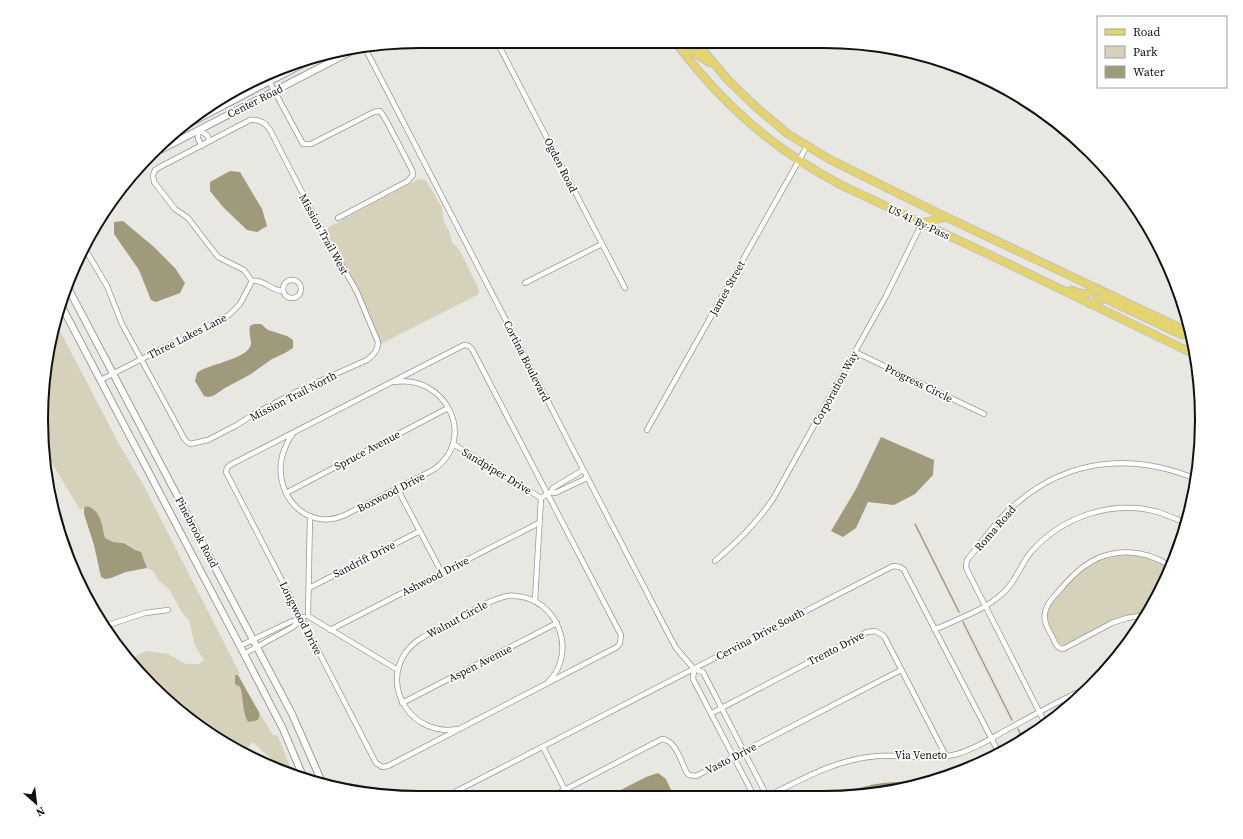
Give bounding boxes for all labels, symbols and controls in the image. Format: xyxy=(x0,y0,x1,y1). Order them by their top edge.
legend xyxy=(1097,16,1227,88)
text: Road xyxy=(1133,24,1160,40)
text: Park xyxy=(1133,44,1158,60)
text: Water xyxy=(1133,64,1165,80)
street label: Center Road xyxy=(225,81,286,122)
street label: Ogden Road xyxy=(540,135,581,196)
street label: Mission Trail West xyxy=(295,191,352,278)
street label: US 41 By-Pass xyxy=(885,202,952,243)
street label: James Street xyxy=(706,258,749,319)
street label: Three Lakes Lane xyxy=(145,310,230,363)
street label: Cortina Boulevard xyxy=(500,318,554,405)
street label: Corporation Way xyxy=(809,348,862,428)
street label: Progress Circle xyxy=(882,361,956,407)
street label: Mission Trail North xyxy=(247,368,340,425)
street label: Spruce Avenue xyxy=(332,427,403,474)
street label: Sandpiper Drive xyxy=(459,445,535,498)
street label: Boxwood Drive xyxy=(355,469,428,516)
street label: Pinebrook Road xyxy=(172,494,222,571)
street label: Roma Road xyxy=(971,502,1020,554)
street label: Sandrift Drive xyxy=(330,537,398,582)
street label: Ashwood Drive xyxy=(399,553,472,600)
street label: Longwood Drive xyxy=(276,579,326,658)
street label: Walnut Circle xyxy=(424,597,491,642)
street label: Cervina Drive South xyxy=(713,605,807,664)
street label: Trento Drive xyxy=(805,628,867,669)
street label: Aspen Avenue xyxy=(446,641,515,686)
street label: Vasto Drive xyxy=(703,739,760,778)
street label: Via Veneto xyxy=(895,748,947,763)
north arrow xyxy=(16,783,56,823)
text: N xyxy=(33,803,48,820)

